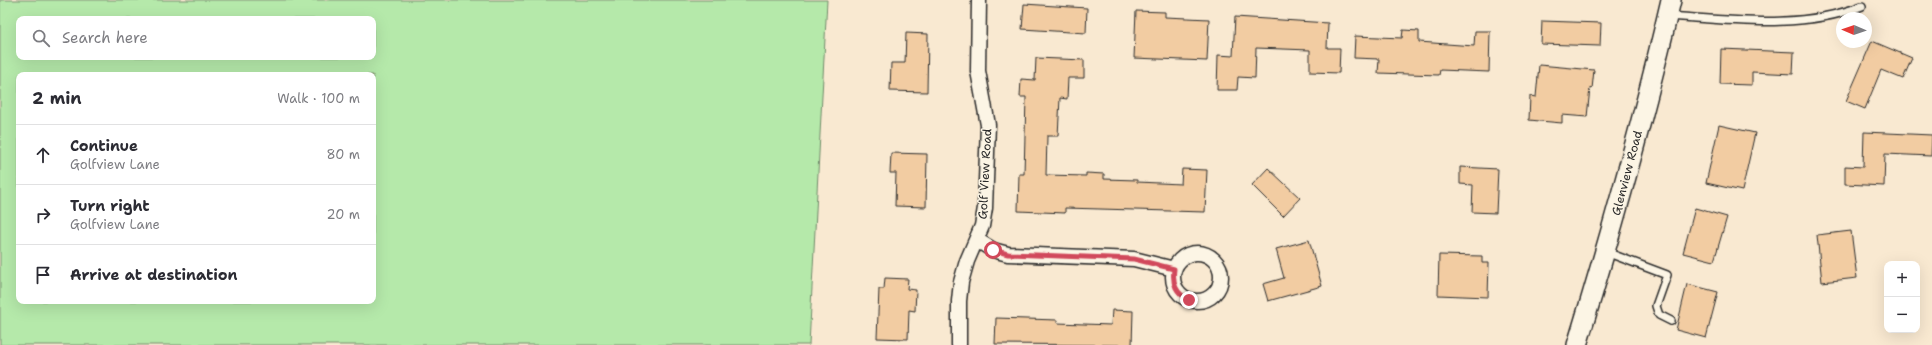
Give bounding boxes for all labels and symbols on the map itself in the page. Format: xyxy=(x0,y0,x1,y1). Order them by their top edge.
north arrow xyxy=(1836,12,1872,48)
street label: Golf View Road xyxy=(975,128,995,220)
street label: Glenview Road xyxy=(1608,128,1646,217)
route start xyxy=(984,241,1002,259)
route end xyxy=(1180,291,1198,309)

